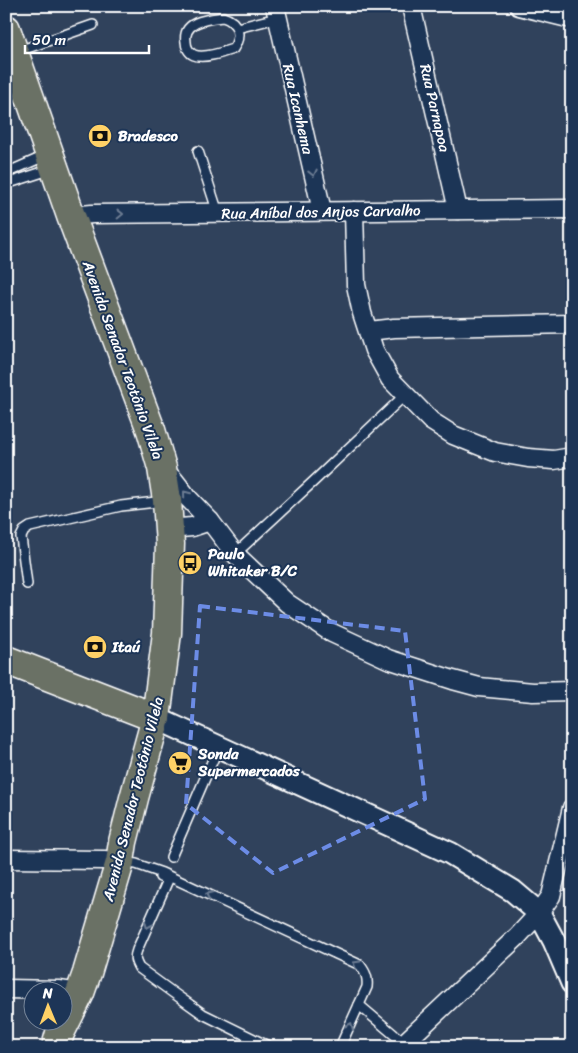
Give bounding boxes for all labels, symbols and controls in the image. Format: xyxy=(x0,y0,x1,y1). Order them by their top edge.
scale bar xyxy=(25,22,149,54)
text: 50 m xyxy=(32,27,67,53)
street label: Rua Icanhema xyxy=(275,61,321,157)
street label: Rua Parnapoa xyxy=(412,61,458,155)
bank icon: Bradesco xyxy=(87,123,113,149)
place label: Bradesco xyxy=(118,123,178,149)
one-way arrow xyxy=(307,169,318,178)
street label: Rua Aníbal dos Anjos Carvalho xyxy=(221,197,421,227)
one-way arrow xyxy=(116,209,124,219)
street label: Avenida Senador Teotônio Vilela xyxy=(75,256,171,464)
one-way arrow xyxy=(182,491,191,500)
place label: Paulo Whitaker B/C xyxy=(208,541,298,584)
bus stop icon: Paulo Whitaker B/C xyxy=(177,550,203,576)
bank icon: Itaú xyxy=(82,634,108,660)
place label: Itaú xyxy=(111,634,141,660)
street label: Avenida Senador Teotônio Vilela xyxy=(95,694,171,905)
place label: Sonda Supermercados xyxy=(197,741,301,784)
supermarket icon: Sonda Supermercados xyxy=(167,750,193,776)
one-way arrow xyxy=(205,890,214,901)
one-way arrow xyxy=(144,920,155,929)
one-way arrow xyxy=(352,960,361,970)
north arrow xyxy=(22,980,72,1030)
text: N xyxy=(42,981,53,1006)
one-way arrow xyxy=(343,1022,354,1031)

